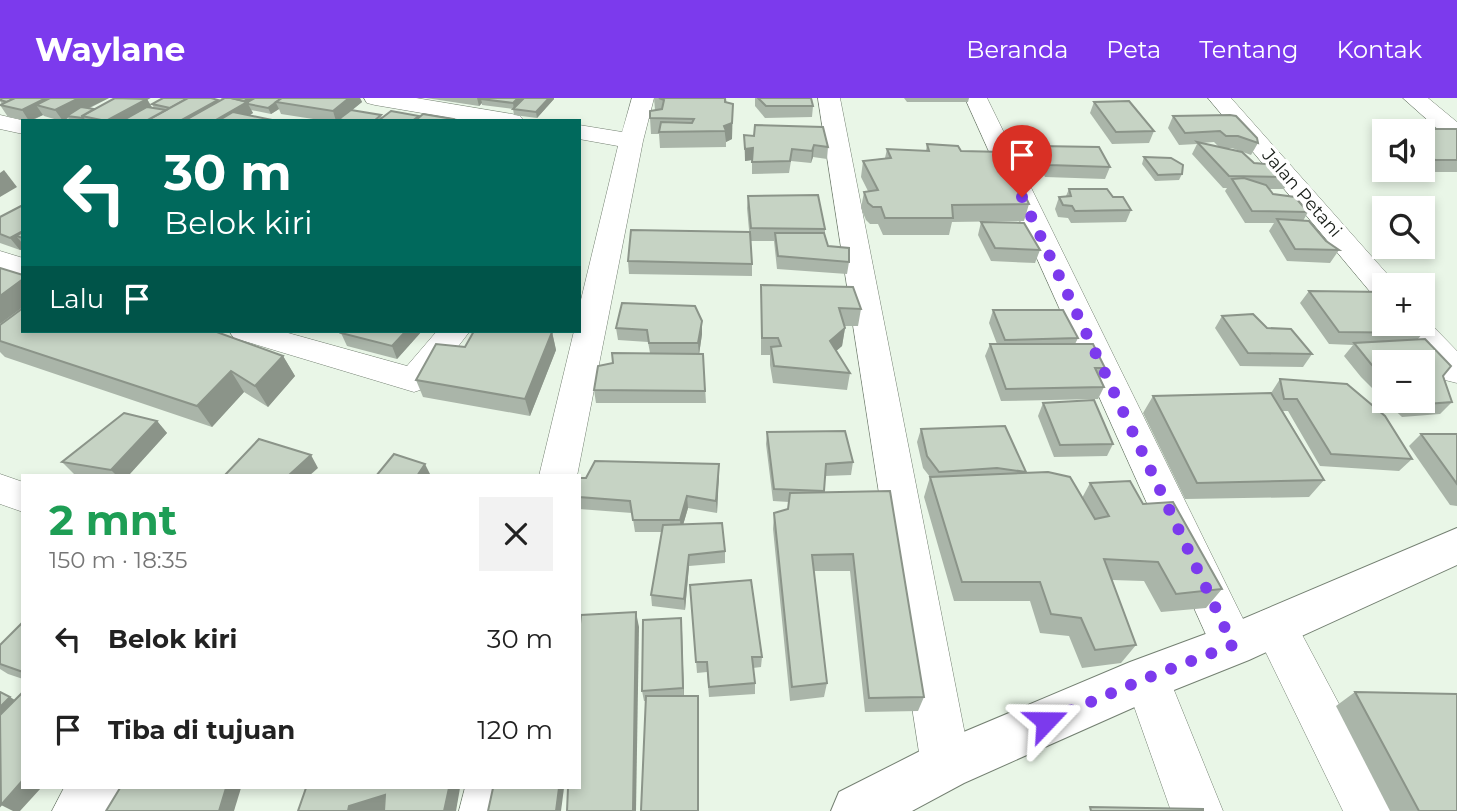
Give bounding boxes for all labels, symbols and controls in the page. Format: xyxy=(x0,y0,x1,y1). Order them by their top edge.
text: Waylane xyxy=(35,29,185,69)
text: Beranda xyxy=(966,35,1068,64)
text: Peta xyxy=(1106,35,1161,64)
text: Tentang xyxy=(1199,35,1298,64)
text: Kontak xyxy=(1336,35,1422,64)
map controls xyxy=(1372,119,1435,413)
button: sound xyxy=(1372,119,1435,182)
pin xyxy=(992,125,1052,197)
icon: arrive xyxy=(1003,136,1041,174)
text: 30 m xyxy=(164,143,292,202)
street label: Jalan Petani xyxy=(1257,143,1346,242)
icon: left xyxy=(49,147,140,238)
button: search xyxy=(1372,196,1435,259)
text: Belok kiri xyxy=(164,203,313,242)
button: + xyxy=(1372,273,1435,336)
icon: arrive xyxy=(118,280,156,318)
text: Lalu xyxy=(49,283,104,315)
button: − xyxy=(1372,350,1435,413)
text: 2 mnt xyxy=(49,494,177,546)
button: close xyxy=(479,497,553,571)
text: 150 m · 18:35 xyxy=(49,546,187,574)
icon: left xyxy=(49,620,87,658)
text: Belok kiri xyxy=(108,623,237,655)
text: 30 m xyxy=(487,623,553,655)
position arrow xyxy=(1009,684,1083,758)
icon: arrive xyxy=(49,711,87,749)
text: Tiba di tujuan xyxy=(108,714,295,746)
text: 120 m xyxy=(477,714,553,746)

